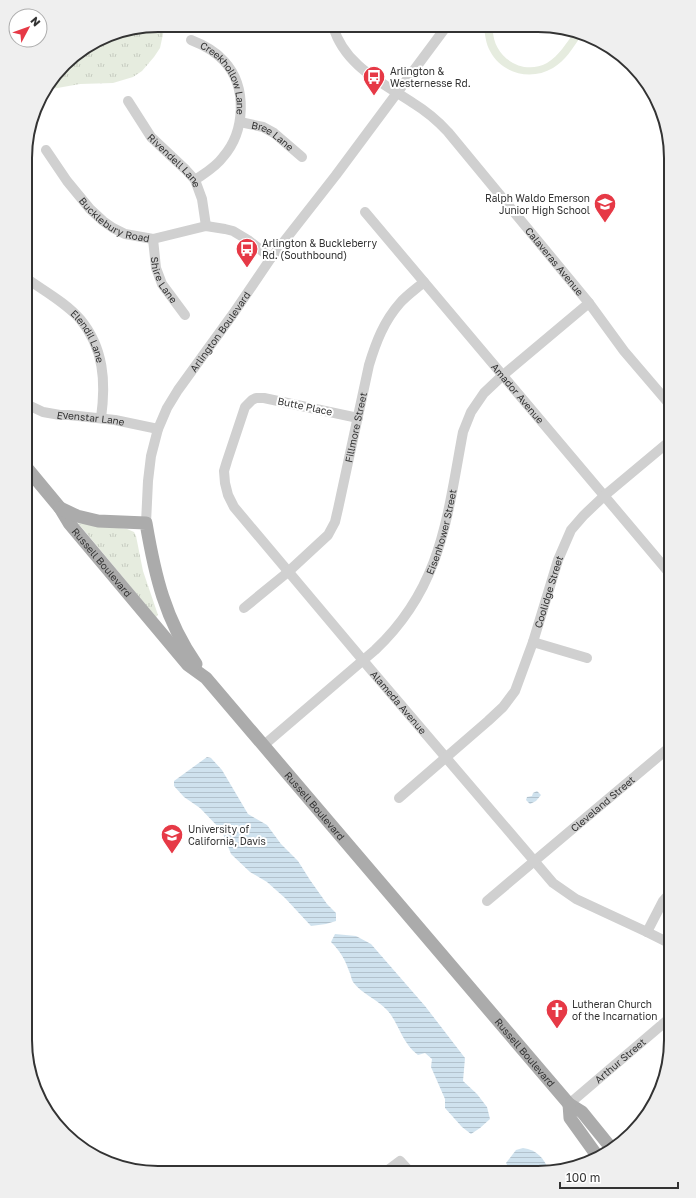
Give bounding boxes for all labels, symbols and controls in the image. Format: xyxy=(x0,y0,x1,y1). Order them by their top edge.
north arrow xyxy=(8,8,48,48)
text: N xyxy=(28,14,44,29)
street label: Creekhollow Lane xyxy=(198,39,247,115)
bus stop icon: Arlington & Westernesse Rd. xyxy=(361,64,387,97)
place label: Arlington & Westernesse Rd. xyxy=(390,65,471,89)
street label: Bree Lane xyxy=(250,119,296,153)
street label: Rivendell Lane xyxy=(145,131,203,189)
school or university icon: Ralph Waldo Emerson Junior High School xyxy=(592,191,618,224)
place label: Ralph Waldo Emerson Junior High School xyxy=(485,192,590,216)
street label: Bucklebury Road xyxy=(77,195,151,244)
street label: Calaveras Avenue xyxy=(523,225,586,298)
bus stop icon: Arlington & Buckleberry Rd. (Southbound) xyxy=(234,236,260,269)
place label: Arlington & Buckleberry Rd. (Southbound) xyxy=(262,237,377,261)
street label: Shire Lane xyxy=(149,256,180,306)
street label: Arlington Boulevard xyxy=(187,289,253,374)
street label: Elendil Lane xyxy=(68,307,107,364)
street label: Amador Avenue xyxy=(489,361,547,426)
street label: Fillmore Street xyxy=(342,391,369,464)
street label: Butte Place xyxy=(277,394,334,418)
street label: Evenstar Lane xyxy=(56,409,126,428)
street label: Eisenhower Street xyxy=(423,488,459,576)
street label: Russell Boulevard xyxy=(70,525,134,599)
street label: Coolidge Street xyxy=(532,554,565,629)
street label: Alameda Avenue xyxy=(368,668,429,737)
street label: Russell Boulevard xyxy=(282,769,347,842)
street label: Cleveland Street xyxy=(568,773,637,834)
school or university icon: University of California, Davis xyxy=(159,822,185,855)
place label: University of California, Davis xyxy=(188,823,266,847)
church icon: Lutheran Church of the Incarnation xyxy=(544,997,570,1030)
place label: Lutheran Church of the Incarnation xyxy=(572,998,657,1022)
street label: Russell Boulevard xyxy=(492,1016,558,1089)
street label: Arthur Street xyxy=(592,1035,648,1086)
scale bar xyxy=(560,1164,678,1190)
text: 100 m xyxy=(566,1170,600,1185)

